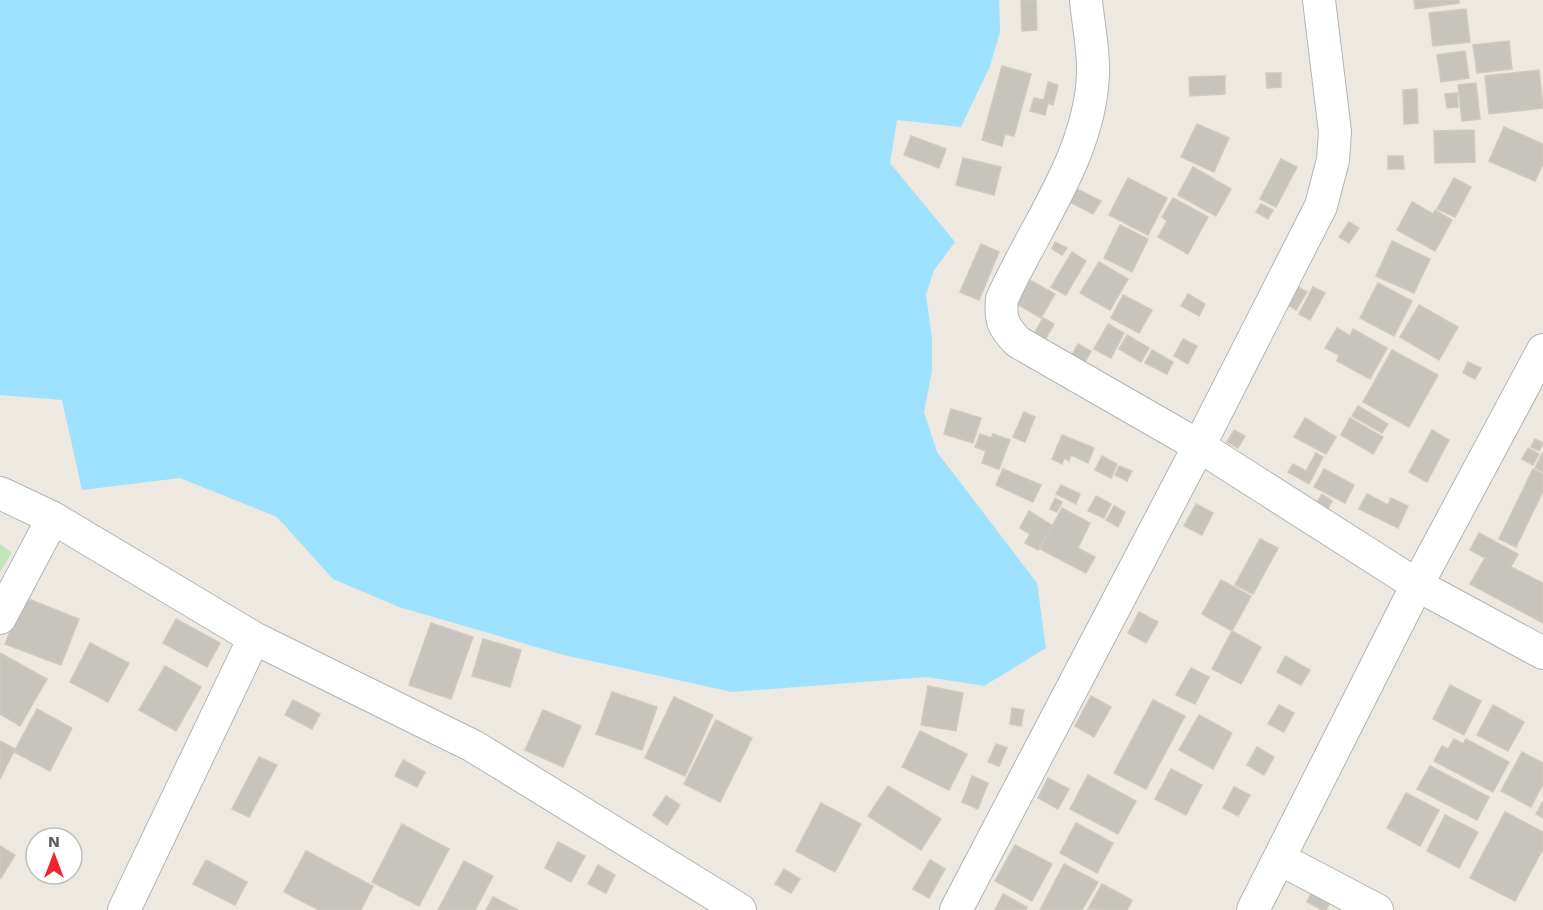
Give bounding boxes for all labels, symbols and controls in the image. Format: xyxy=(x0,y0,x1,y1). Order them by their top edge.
north arrow xyxy=(24,826,84,886)
text: N xyxy=(48,832,60,851)

